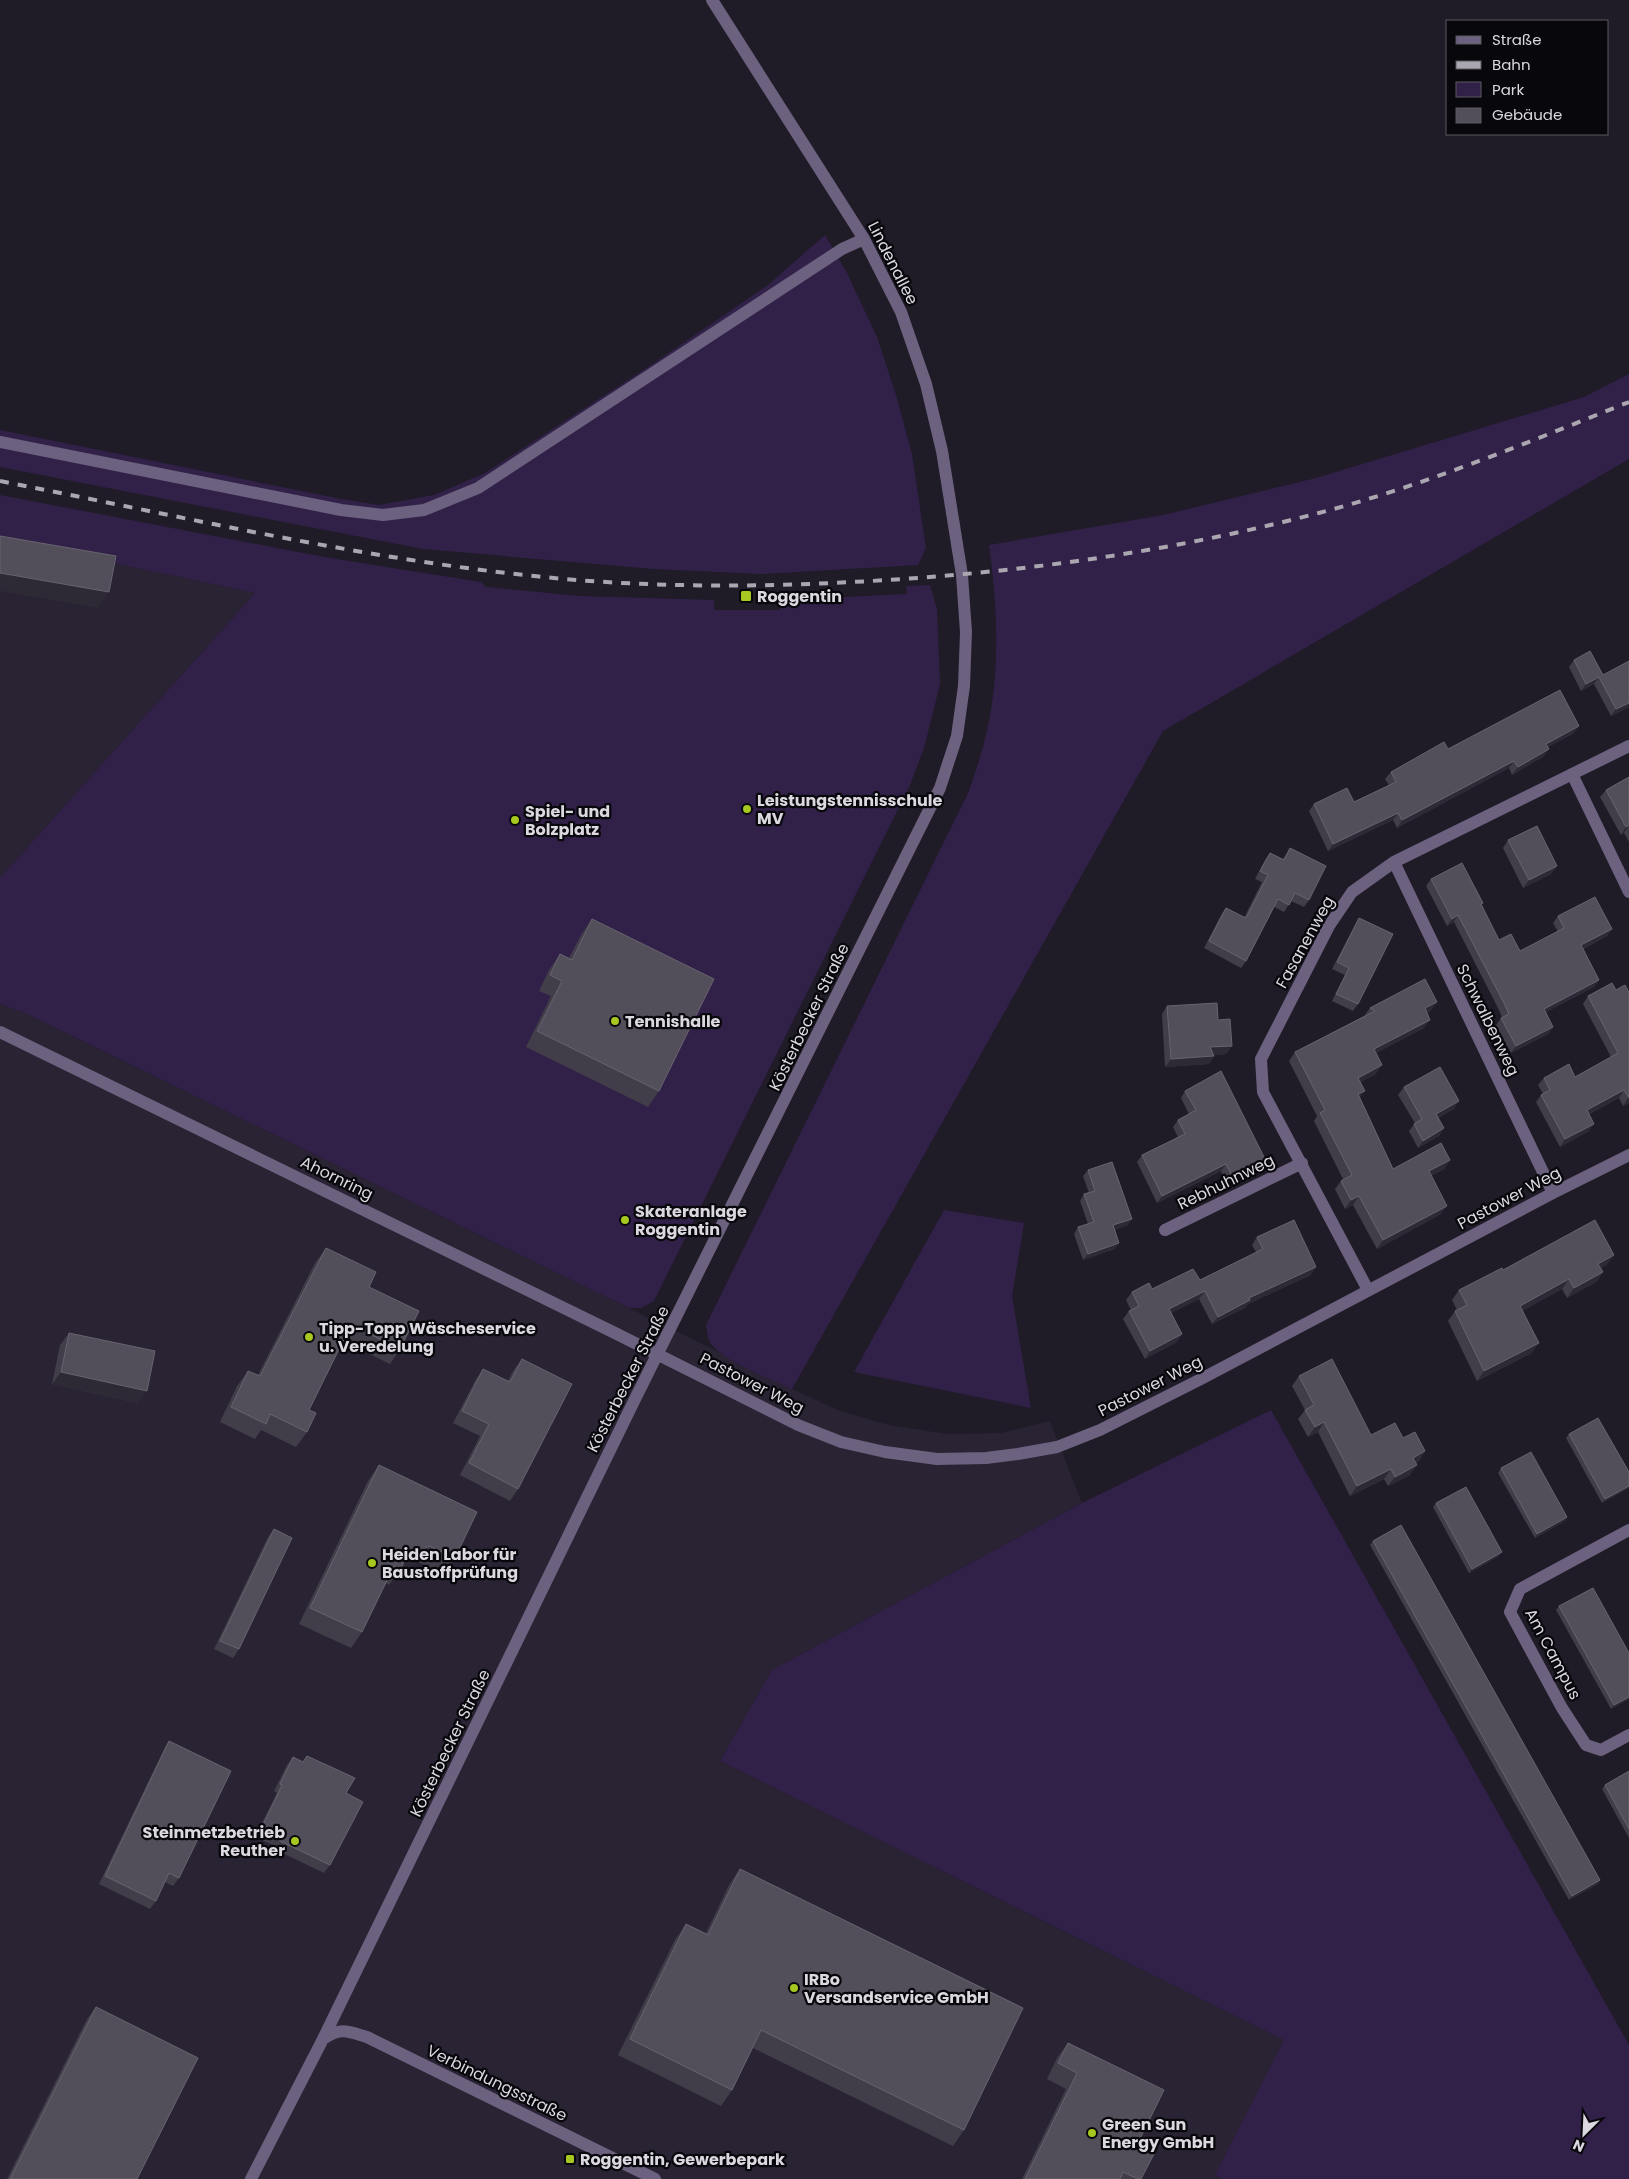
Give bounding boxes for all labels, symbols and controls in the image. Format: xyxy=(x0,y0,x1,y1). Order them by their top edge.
legend xyxy=(1446,20,1609,135)
text: Straße xyxy=(1492,29,1542,50)
text: Bahn xyxy=(1492,54,1531,75)
text: Park xyxy=(1492,79,1524,100)
text: Gebäude xyxy=(1492,104,1562,125)
street label: Lindenallee xyxy=(862,217,924,309)
place label: Roggentin xyxy=(757,585,842,608)
marker: Roggentin xyxy=(739,589,753,603)
place label: Leistungstennisschule MV xyxy=(757,789,942,830)
place label: Spiel- und Bolzplatz xyxy=(525,800,610,841)
marker: Leistungstennisschule MV xyxy=(741,803,753,815)
marker: Spiel- und Bolzplatz xyxy=(509,814,521,826)
street label: Fasanenweg xyxy=(1270,892,1340,992)
street label: Kösterbecker Straße xyxy=(763,939,855,1095)
street label: Schwalbenweg xyxy=(1451,960,1525,1080)
place label: Tennishalle xyxy=(625,1010,721,1033)
marker: Tennishalle xyxy=(609,1015,621,1027)
street label: Rebhuhnweg xyxy=(1174,1149,1278,1215)
street label: Ahornring xyxy=(297,1150,377,1206)
street label: Pastower Weg xyxy=(1453,1161,1565,1235)
place label: Skateranlage Roggentin xyxy=(635,1200,747,1241)
marker: Skateranlage Roggentin xyxy=(619,1214,631,1226)
street label: Kösterbecker Straße xyxy=(581,1302,675,1456)
place label: Tipp-Topp Wäscheservice u. Veredelung xyxy=(319,1317,536,1358)
marker: Tipp-Topp Wäscheservice u. Veredelung xyxy=(303,1331,315,1343)
street label: Pastower Weg xyxy=(696,1347,808,1419)
street label: Pastower Weg xyxy=(1094,1350,1206,1422)
place label: Heiden Labor für Baustoffprüfung xyxy=(382,1543,518,1584)
marker: Heiden Labor für Baustoffprüfung xyxy=(366,1557,378,1569)
street label: Am Campus xyxy=(1519,1604,1587,1704)
street label: Kösterbecker Straße xyxy=(404,1665,496,1821)
place label: Steinmetzbetrieb Reuther xyxy=(143,1821,285,1862)
marker: Steinmetzbetrieb Reuther xyxy=(289,1835,301,1847)
place label: IRBo Versandservice GmbH xyxy=(804,1968,989,2009)
marker: IRBo Versandservice GmbH xyxy=(788,1982,800,1994)
street label: Verbindungsstraße xyxy=(423,2039,571,2127)
north arrow xyxy=(1559,2109,1609,2159)
place label: Green Sun Energy GmbH xyxy=(1102,2113,1214,2154)
marker: Green Sun Energy GmbH xyxy=(1086,2127,1098,2139)
text: N xyxy=(1570,2135,1588,2157)
place label: Roggentin, Gewerbepark xyxy=(580,2148,785,2171)
marker: Roggentin, Gewerbepark xyxy=(564,2153,576,2165)

